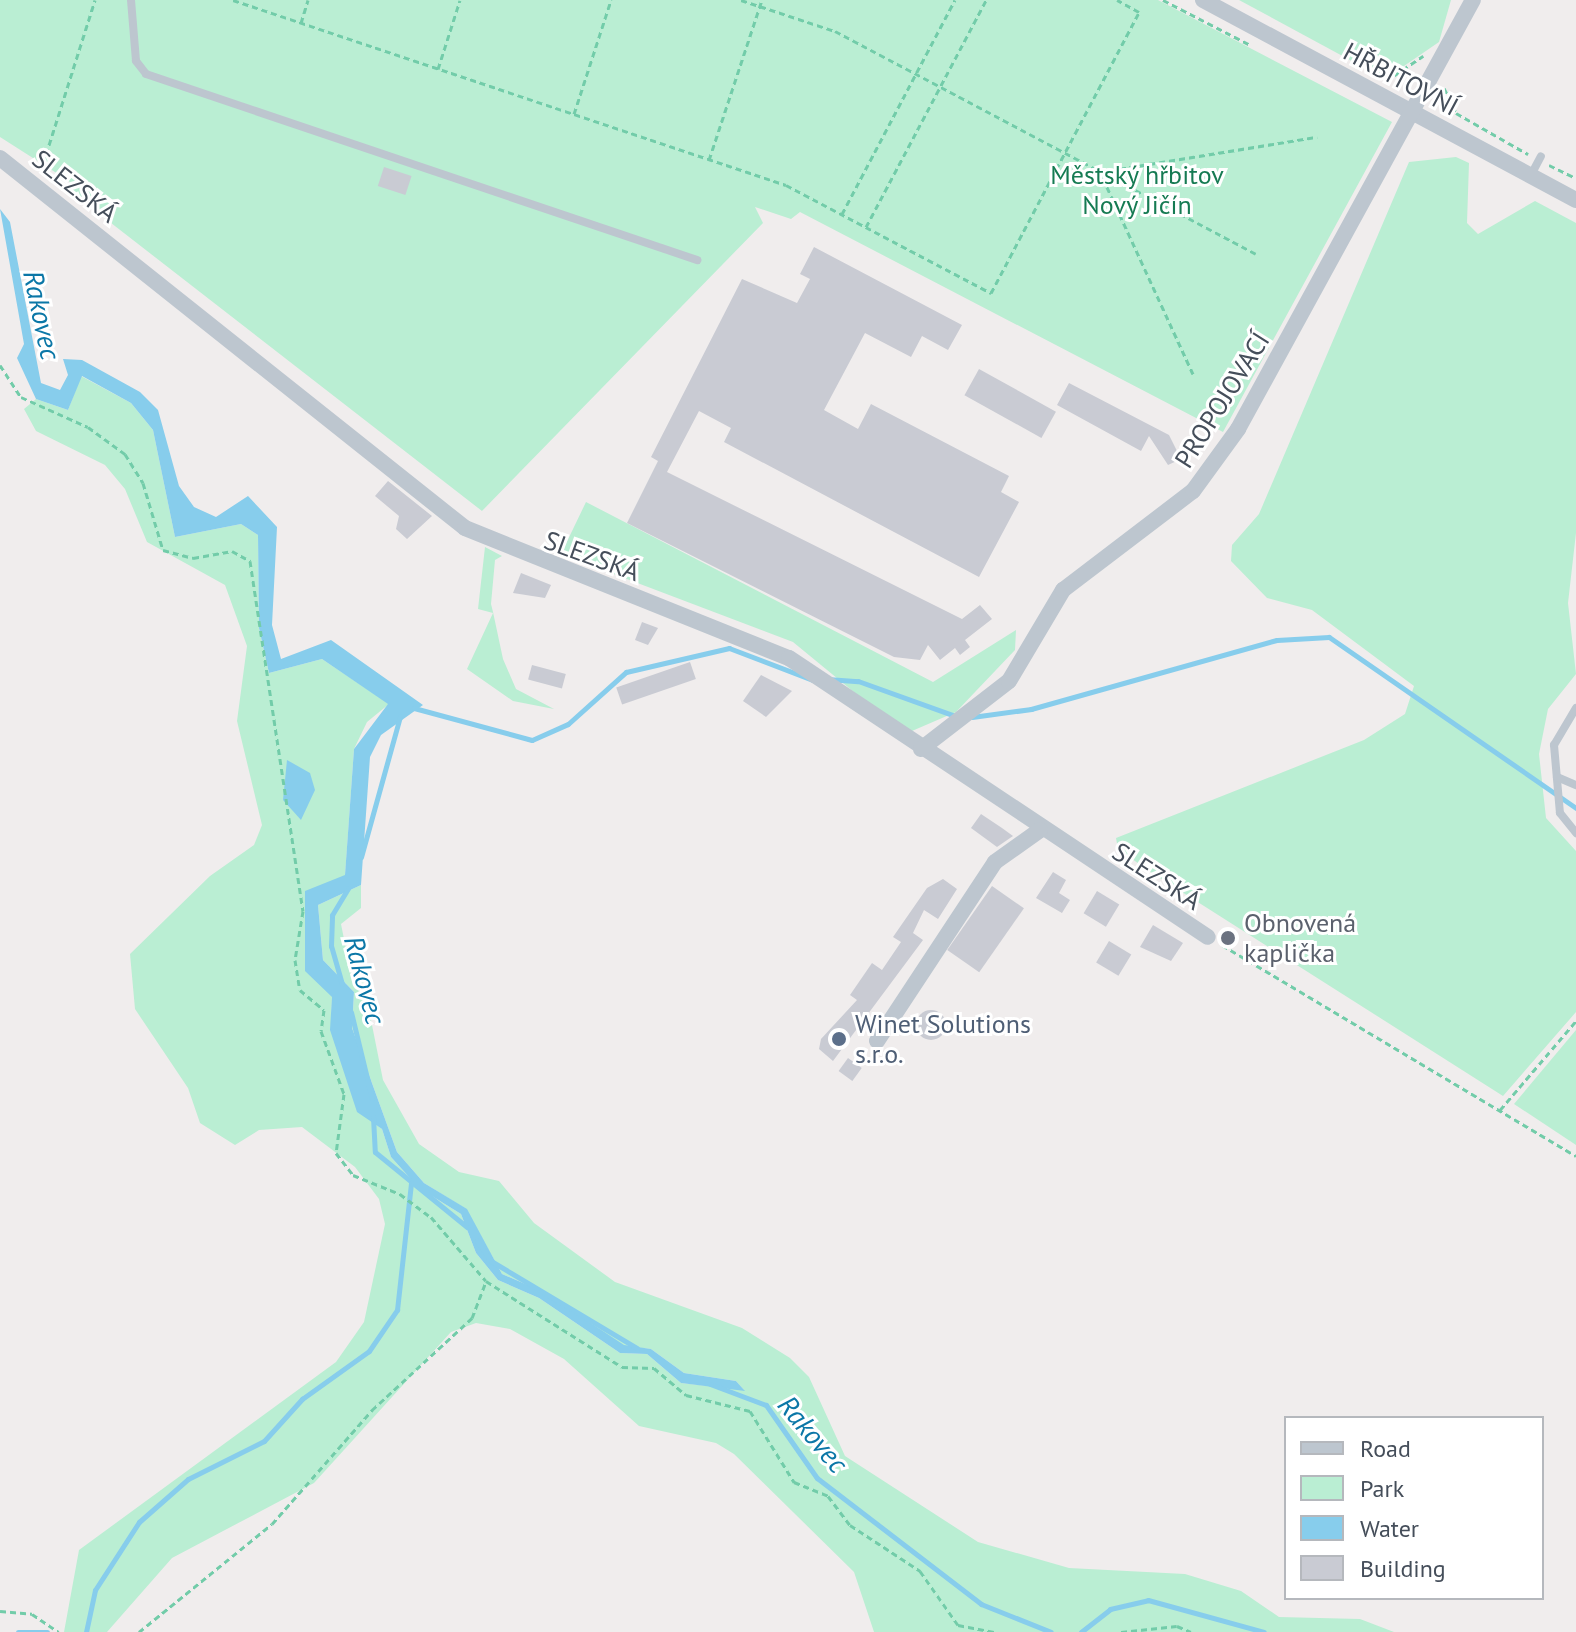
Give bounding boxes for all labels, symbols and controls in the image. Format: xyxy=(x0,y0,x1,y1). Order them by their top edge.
street label: HŘBITOVNÍ xyxy=(1338,36,1464,122)
street label: SLEZSKÁ xyxy=(26,143,124,229)
park label: Městský hřbitov Nový Jičín xyxy=(1050,159,1224,220)
water label: Rakovec xyxy=(16,267,68,363)
street label: PROPOJOVACÍ xyxy=(1168,327,1276,473)
street label: SLEZSKÁ xyxy=(540,524,644,588)
street label: SLEZSKÁ xyxy=(1107,836,1207,916)
place label: Obnovená kaplička xyxy=(1244,907,1356,968)
marker: Obnovená kaplička xyxy=(1219,929,1237,947)
water label: Rakovec xyxy=(337,932,393,1028)
place label: Winet Solutions s.r.o. xyxy=(855,1008,1031,1070)
marker: Winet Solutions s.r.o. xyxy=(830,1030,848,1048)
water label: Rakovec xyxy=(771,1389,855,1479)
legend xyxy=(1284,1416,1544,1600)
text: Road xyxy=(1360,1433,1411,1464)
text: Park xyxy=(1360,1473,1404,1504)
text: Water xyxy=(1360,1513,1419,1544)
text: Building xyxy=(1360,1553,1446,1584)

